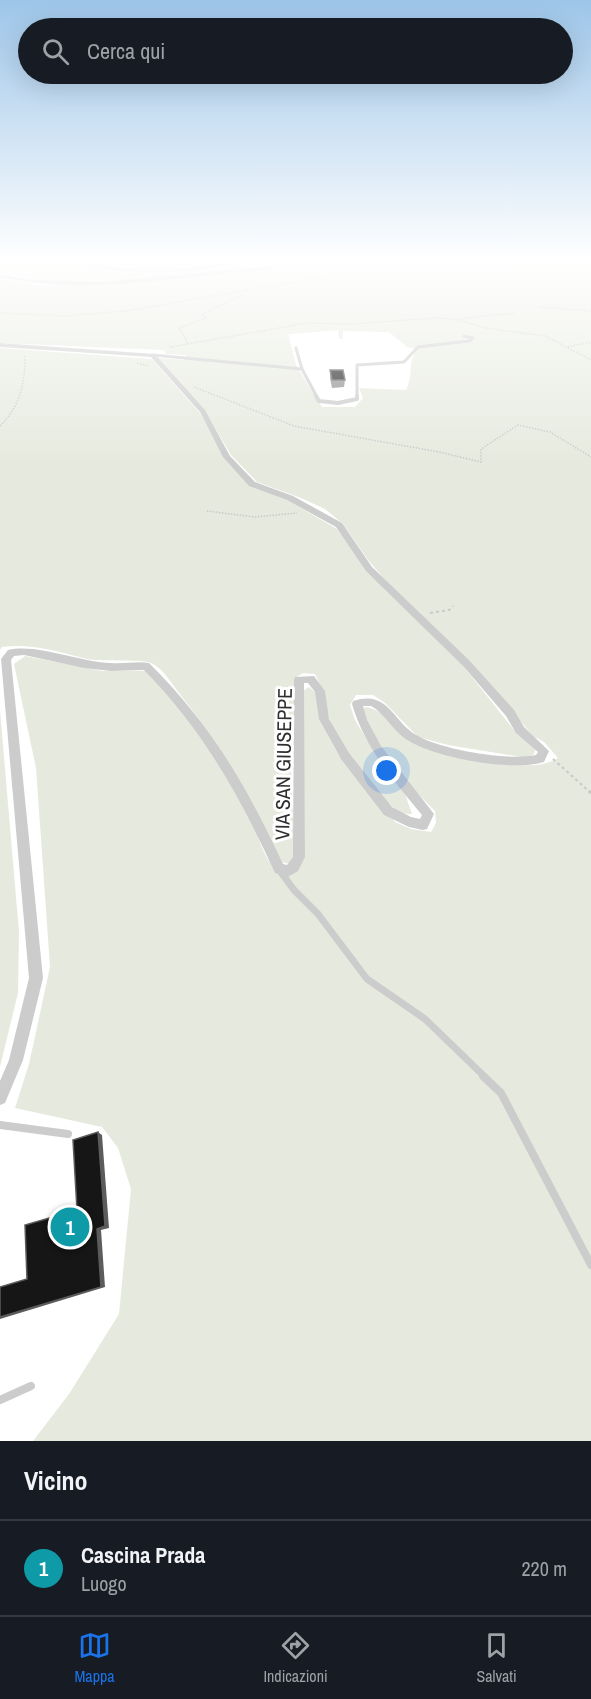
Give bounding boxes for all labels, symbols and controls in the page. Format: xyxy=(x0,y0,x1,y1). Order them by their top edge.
search box xyxy=(18,18,573,84)
icon: search xyxy=(39,35,72,68)
text: Cerca qui xyxy=(87,36,165,66)
street label: VIA SAN GIUSEPPE xyxy=(268,688,298,840)
your location xyxy=(372,756,401,785)
pin: 1 xyxy=(50,1204,90,1250)
text: Vicino xyxy=(24,1463,88,1498)
text: Cascina Prada xyxy=(81,1540,205,1570)
text: 1 xyxy=(39,1555,48,1582)
text: 220 m xyxy=(521,1555,567,1582)
text: Luogo xyxy=(81,1570,127,1597)
tab: Mappa xyxy=(74,1629,115,1687)
tab: Indicazioni xyxy=(263,1629,328,1687)
tab: Salvati xyxy=(476,1629,517,1687)

